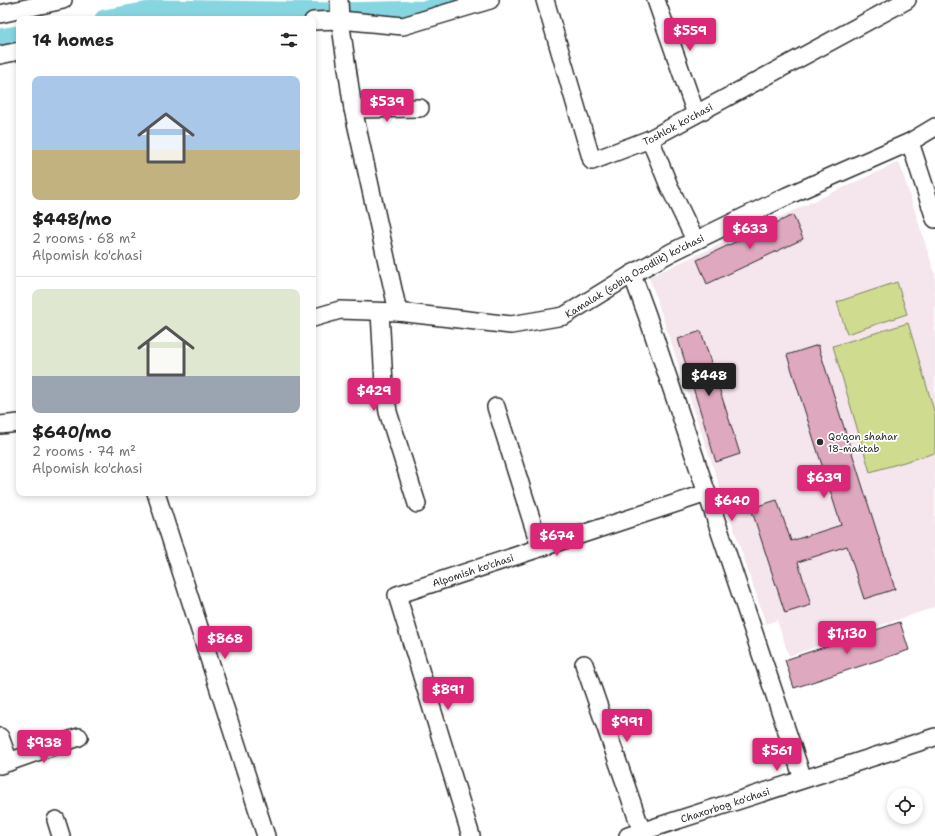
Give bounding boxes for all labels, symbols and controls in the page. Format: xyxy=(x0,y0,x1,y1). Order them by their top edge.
pin: $559 xyxy=(666,18,714,52)
text: $559 xyxy=(673,22,707,39)
text: 14 homes xyxy=(32,29,114,51)
icon: filters xyxy=(278,29,300,51)
pin: $539 xyxy=(363,89,411,123)
text: $539 xyxy=(370,93,404,110)
street label: Toshlok ko'chasi xyxy=(641,100,715,148)
icon: home xyxy=(130,102,202,174)
text: $448/mo xyxy=(32,208,112,230)
pin: $633 xyxy=(726,216,774,250)
text: $633 xyxy=(732,220,768,237)
text: 2 rooms · 68 m² xyxy=(32,230,136,247)
street label: Kamalak (sobiq Ozodlik) ko'chasi xyxy=(563,231,706,321)
text: Alpomish ko'chasi xyxy=(32,247,142,264)
icon: home xyxy=(130,315,202,387)
pin: $448 xyxy=(685,363,733,397)
text: $448 xyxy=(691,367,727,384)
pin: $429 xyxy=(350,378,398,412)
text: $429 xyxy=(357,382,391,399)
text: $640/mo xyxy=(32,421,112,443)
place label: Qo'qon shahar 18-maktab xyxy=(828,430,898,455)
marker: Qo'qon shahar 18-maktab xyxy=(815,437,825,447)
text: 2 rooms · 74 m² xyxy=(32,443,136,460)
text: Alpomish ko'chasi xyxy=(32,460,142,477)
pin: $639 xyxy=(800,465,848,499)
text: $639 xyxy=(806,469,842,486)
pin: $640 xyxy=(708,488,756,522)
text: $640 xyxy=(714,492,750,509)
pin: $674 xyxy=(533,523,581,557)
text: $674 xyxy=(539,527,575,544)
street label: Alpomish ko'chasi xyxy=(431,551,516,590)
pin: $1,130 xyxy=(814,621,880,655)
text: $1,130 xyxy=(827,625,867,642)
pin: $868 xyxy=(201,626,249,660)
text: $868 xyxy=(207,630,243,647)
pin: $891 xyxy=(424,677,472,711)
text: $891 xyxy=(432,681,464,698)
pin: $991 xyxy=(603,709,651,743)
text: $991 xyxy=(611,713,643,730)
pin: $938 xyxy=(20,730,68,764)
text: $938 xyxy=(26,734,62,751)
pin: $561 xyxy=(753,738,801,772)
text: $561 xyxy=(761,742,793,759)
street label: Chaxorbog ko'chasi xyxy=(679,785,772,826)
map controls xyxy=(887,788,923,824)
button: locate xyxy=(887,788,923,824)

